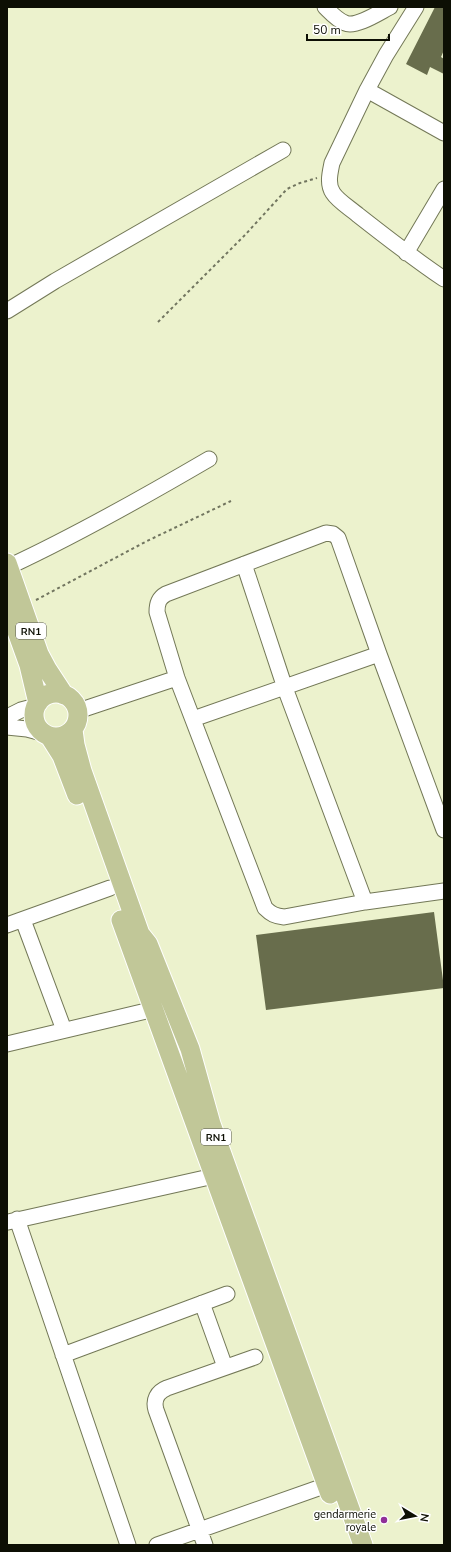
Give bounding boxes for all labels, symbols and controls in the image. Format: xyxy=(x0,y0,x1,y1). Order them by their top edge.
scale bar xyxy=(307,16,389,42)
text: 50 m xyxy=(313,22,341,38)
road number: RN1 xyxy=(16,623,46,639)
road number: RN1 xyxy=(201,1129,231,1145)
north arrow xyxy=(395,1496,435,1536)
place label: gendarmerie royale xyxy=(314,1507,376,1535)
text: N xyxy=(416,1512,432,1523)
marker: gendarmerie royale xyxy=(379,1515,389,1525)

